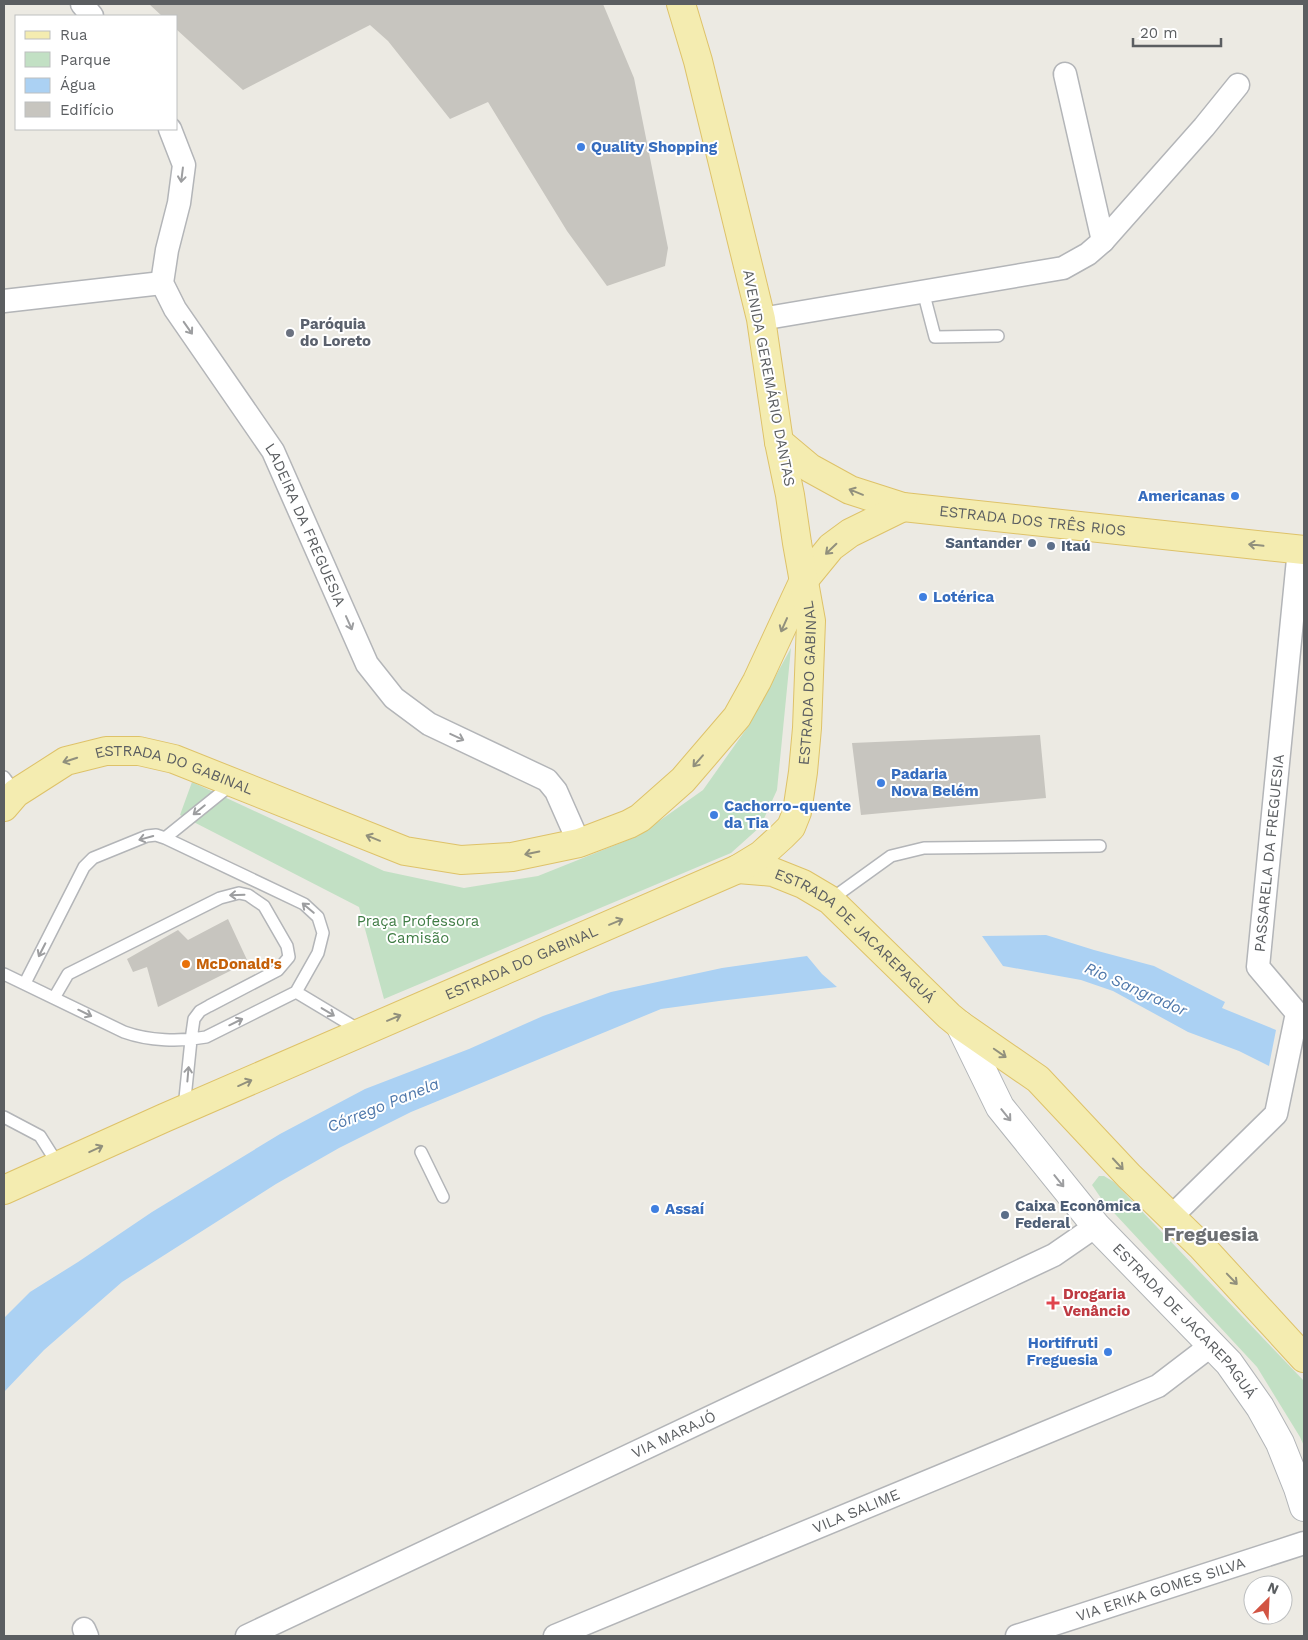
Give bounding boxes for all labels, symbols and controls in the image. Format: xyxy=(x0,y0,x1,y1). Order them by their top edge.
legend xyxy=(15,15,178,130)
scale bar xyxy=(1133,15,1220,47)
text: 20 m xyxy=(1140,24,1178,42)
text: Rua xyxy=(60,26,88,44)
text: Parque xyxy=(60,51,111,69)
text: Água xyxy=(60,76,96,94)
text: Edifício xyxy=(60,101,114,119)
place label: Quality Shopping xyxy=(591,138,718,156)
marker: Quality Shopping xyxy=(575,141,587,153)
one-way arrow xyxy=(177,167,187,183)
street label: AVENIDA GEREMÁRIO DANTAS xyxy=(739,268,799,488)
place label: Paróquia do Loreto xyxy=(300,315,371,350)
one-way arrow xyxy=(183,321,193,335)
marker: Paróquia do Loreto xyxy=(284,327,296,339)
street label: LADEIRA DA FREGUESIA xyxy=(261,439,349,609)
one-way arrow xyxy=(849,487,864,497)
place label: Americanas xyxy=(1138,487,1225,505)
marker: Americanas xyxy=(1229,490,1241,502)
street label: ESTRADA DOS TRÊS RIOS xyxy=(938,502,1127,540)
place label: Santander xyxy=(945,534,1023,552)
marker: Santander xyxy=(1026,537,1038,549)
place label: Itaú xyxy=(1061,537,1090,555)
marker: Itaú xyxy=(1045,540,1057,552)
one-way arrow xyxy=(1248,540,1264,550)
one-way arrow xyxy=(824,543,837,555)
place label: Lotérica xyxy=(933,588,994,606)
marker: Lotérica xyxy=(917,591,929,603)
street label: ESTRADA DO GABINAL xyxy=(795,599,820,766)
one-way arrow xyxy=(345,615,355,630)
one-way arrow xyxy=(779,617,789,632)
one-way arrow xyxy=(449,733,464,742)
street label: ESTRADA DO GABINAL xyxy=(93,742,256,799)
street label: PASSARELA DA FREGUESIA xyxy=(1251,753,1288,953)
one-way arrow xyxy=(693,755,704,768)
one-way arrow xyxy=(62,756,78,766)
place label: Padaria Nova Belém xyxy=(891,765,979,800)
marker: Padaria Nova Belém xyxy=(875,777,887,789)
place label: Cachorro-quente da Tia xyxy=(724,797,852,832)
one-way arrow xyxy=(193,805,206,816)
marker: Cachorro-quente da Tia xyxy=(708,809,720,821)
one-way arrow xyxy=(366,833,381,843)
one-way arrow xyxy=(138,834,154,843)
one-way arrow xyxy=(524,849,540,858)
street label: ESTRADA DE JACAREPAGUÁ xyxy=(772,865,939,1007)
one-way arrow xyxy=(230,890,246,900)
one-way arrow xyxy=(302,903,315,914)
park label: Praça Professora Camisão xyxy=(357,912,480,947)
one-way arrow xyxy=(608,917,623,927)
street label: ESTRADA DO GABINAL xyxy=(442,922,601,1004)
one-way arrow xyxy=(37,942,46,957)
place label: McDonald's xyxy=(196,955,282,973)
marker: McDonald's xyxy=(180,958,192,970)
water label: Rio Sangrador xyxy=(1082,958,1191,1020)
one-way arrow xyxy=(77,1008,92,1018)
one-way arrow xyxy=(321,1008,335,1018)
one-way arrow xyxy=(386,1013,401,1022)
one-way arrow xyxy=(228,1017,243,1026)
one-way arrow xyxy=(993,1048,1007,1058)
one-way arrow xyxy=(183,1067,192,1083)
water label: Córrego Panela xyxy=(324,1074,442,1136)
one-way arrow xyxy=(237,1077,252,1087)
one-way arrow xyxy=(1001,1108,1012,1121)
one-way arrow xyxy=(88,1143,103,1153)
one-way arrow xyxy=(1112,1157,1124,1170)
one-way arrow xyxy=(1054,1174,1065,1187)
place label: Caixa Econômica Federal xyxy=(1015,1197,1141,1232)
place label: Assaí xyxy=(665,1200,705,1218)
marker: Assaí xyxy=(649,1203,661,1215)
marker: Caixa Econômica Federal xyxy=(999,1209,1011,1221)
district label: Freguesia xyxy=(1163,1222,1259,1246)
street label: ESTRADA DE JACAREPAGUÁ xyxy=(1109,1240,1260,1402)
one-way arrow xyxy=(1226,1273,1238,1285)
place label: Drogaria Venâncio xyxy=(1063,1285,1130,1320)
marker: Drogaria Venâncio xyxy=(1047,1297,1059,1309)
place label: Hortifruti Freguesia xyxy=(1027,1334,1098,1369)
marker: Hortifruti Freguesia xyxy=(1102,1346,1114,1358)
street label: VIA MARAJÓ xyxy=(629,1406,719,1462)
street label: VILA SALIME xyxy=(810,1485,902,1537)
street label: VIA ERIKA GOMES SILVA xyxy=(1074,1554,1247,1625)
north arrow xyxy=(1243,1575,1293,1625)
text: N xyxy=(1265,1579,1281,1598)

